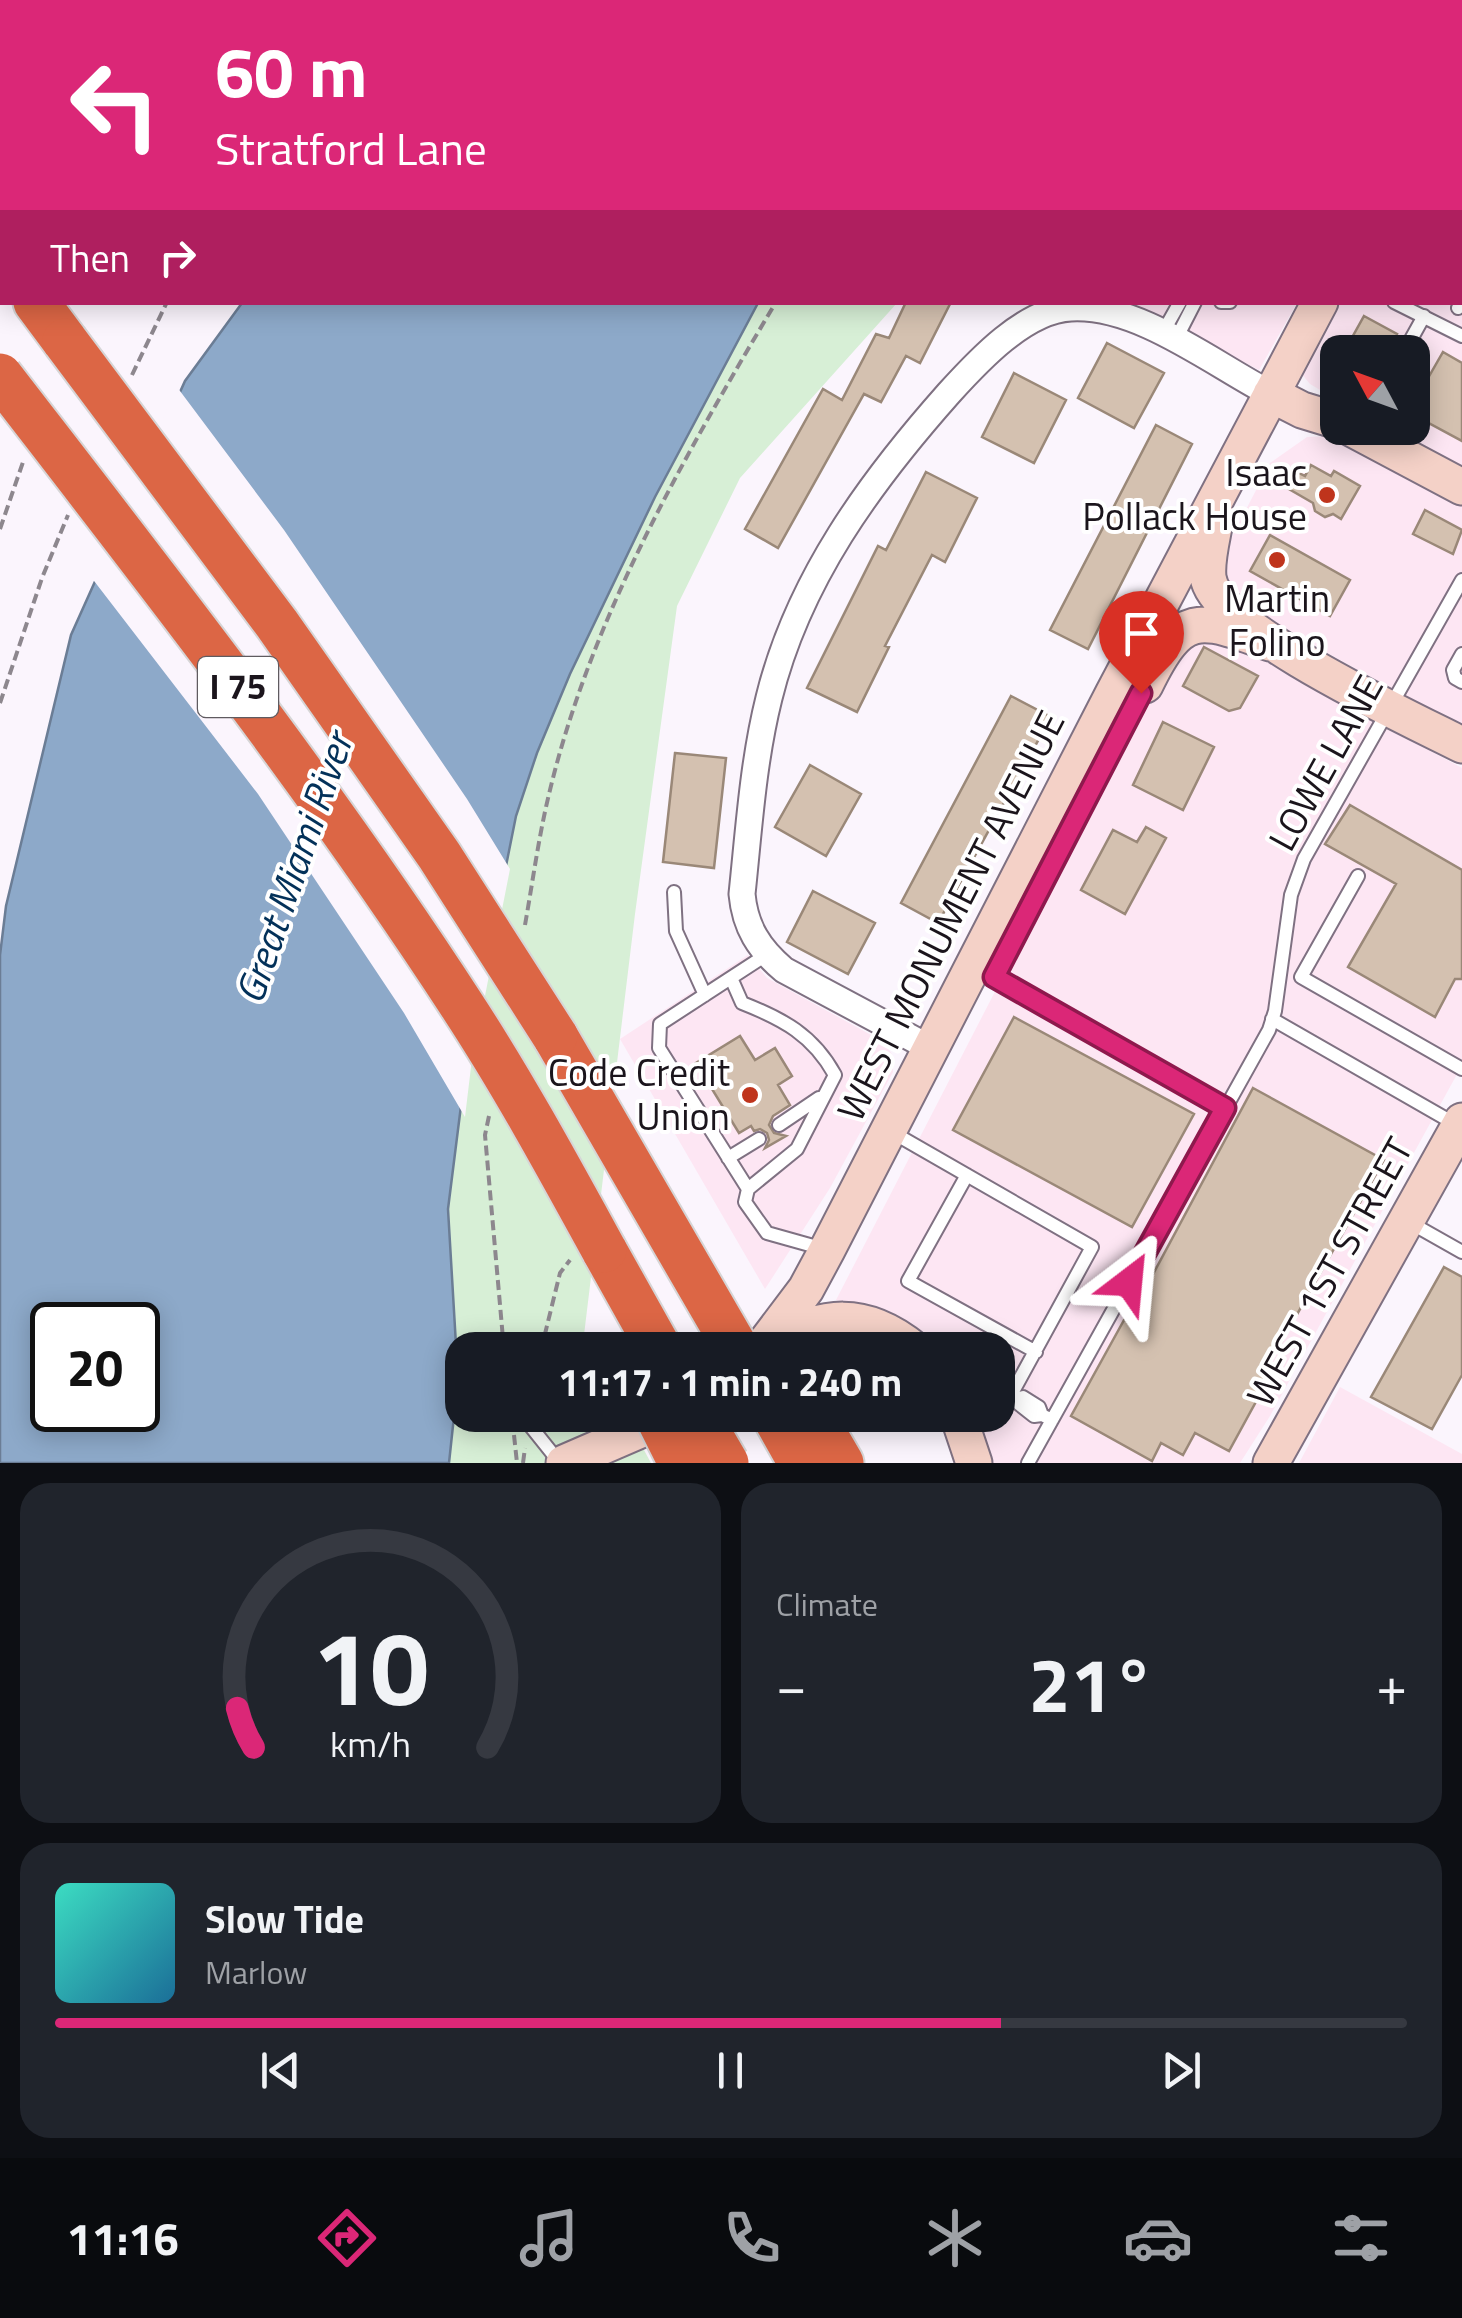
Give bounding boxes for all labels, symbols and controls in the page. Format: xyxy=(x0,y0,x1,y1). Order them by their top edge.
text: 60 m xyxy=(215,18,368,124)
icon: left xyxy=(50,40,180,170)
text: Stratford Lane xyxy=(215,114,487,182)
text: Then xyxy=(50,229,130,287)
icon: right xyxy=(150,230,205,285)
north arrow xyxy=(1320,335,1430,445)
map controls xyxy=(1320,335,1430,445)
place label: Isaac Pollack House xyxy=(1082,443,1307,545)
marker: Isaac Pollack House xyxy=(1316,484,1338,506)
marker: Martin Folino xyxy=(1266,549,1288,571)
place label: Martin Folino xyxy=(1224,569,1330,671)
pin xyxy=(1099,591,1184,694)
icon: arrive xyxy=(1114,606,1169,661)
road number: I 75 xyxy=(198,657,278,717)
street label: LOWE LANE xyxy=(1253,664,1397,861)
street label: WEST MONUMENT AVENUE xyxy=(821,700,1079,1131)
water label: Great Miami River xyxy=(219,720,370,1011)
place label: Code Credit Union xyxy=(548,1043,730,1145)
marker: Code Credit Union xyxy=(739,1084,761,1106)
street label: WEST 1ST STREET xyxy=(1231,1126,1427,1417)
position arrow xyxy=(1077,1230,1181,1334)
speed limit sign: 20 xyxy=(30,1302,160,1432)
text: 11:17 · 1 min · 240 m xyxy=(558,1353,902,1411)
text: Climate xyxy=(776,1580,878,1628)
text: 10 xyxy=(312,1587,429,1745)
text: 21° xyxy=(1028,1627,1155,1741)
text: − xyxy=(776,1643,807,1726)
text: + xyxy=(1376,1643,1407,1726)
text: km/h xyxy=(330,1716,411,1771)
text: Slow Tide xyxy=(205,1890,364,1948)
text: Marlow xyxy=(205,1948,308,1996)
icon: previous xyxy=(253,2043,308,2098)
icon: pause xyxy=(703,2043,758,2098)
icon: next xyxy=(1154,2043,1209,2098)
icon: directions xyxy=(312,2203,382,2273)
icon: music xyxy=(514,2203,584,2273)
icon: phone xyxy=(717,2203,787,2273)
icon: climate xyxy=(920,2203,990,2273)
icon: car xyxy=(1123,2203,1193,2273)
icon: filters xyxy=(1326,2203,1396,2273)
text: 11:16 xyxy=(66,2204,179,2272)

